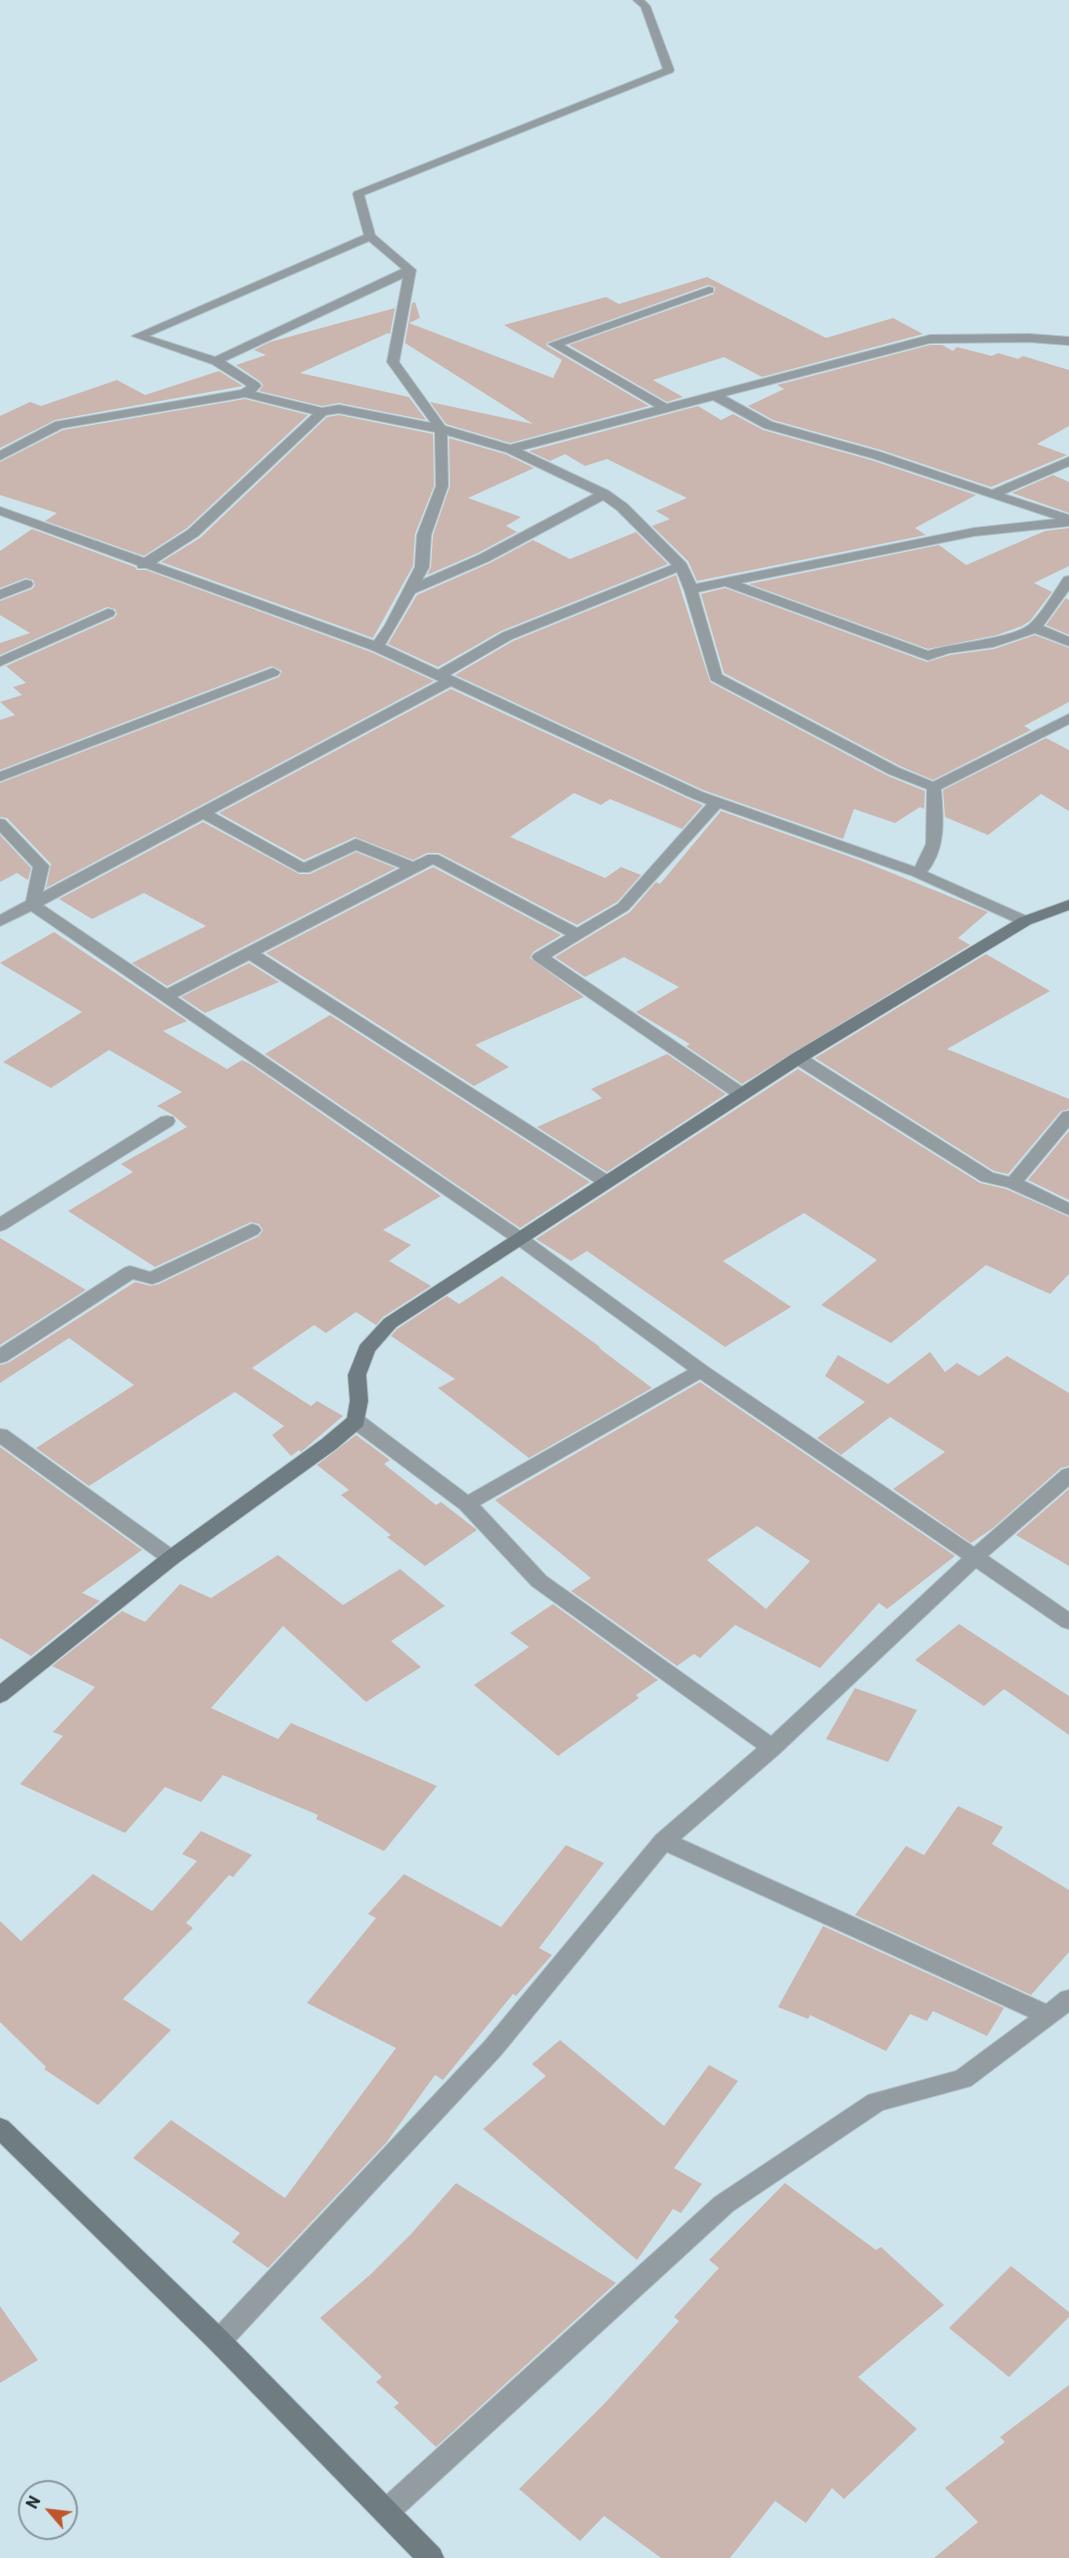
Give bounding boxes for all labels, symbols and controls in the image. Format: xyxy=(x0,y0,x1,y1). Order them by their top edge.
north arrow xyxy=(18,2480,78,2540)
text: N xyxy=(22,2493,44,2512)

